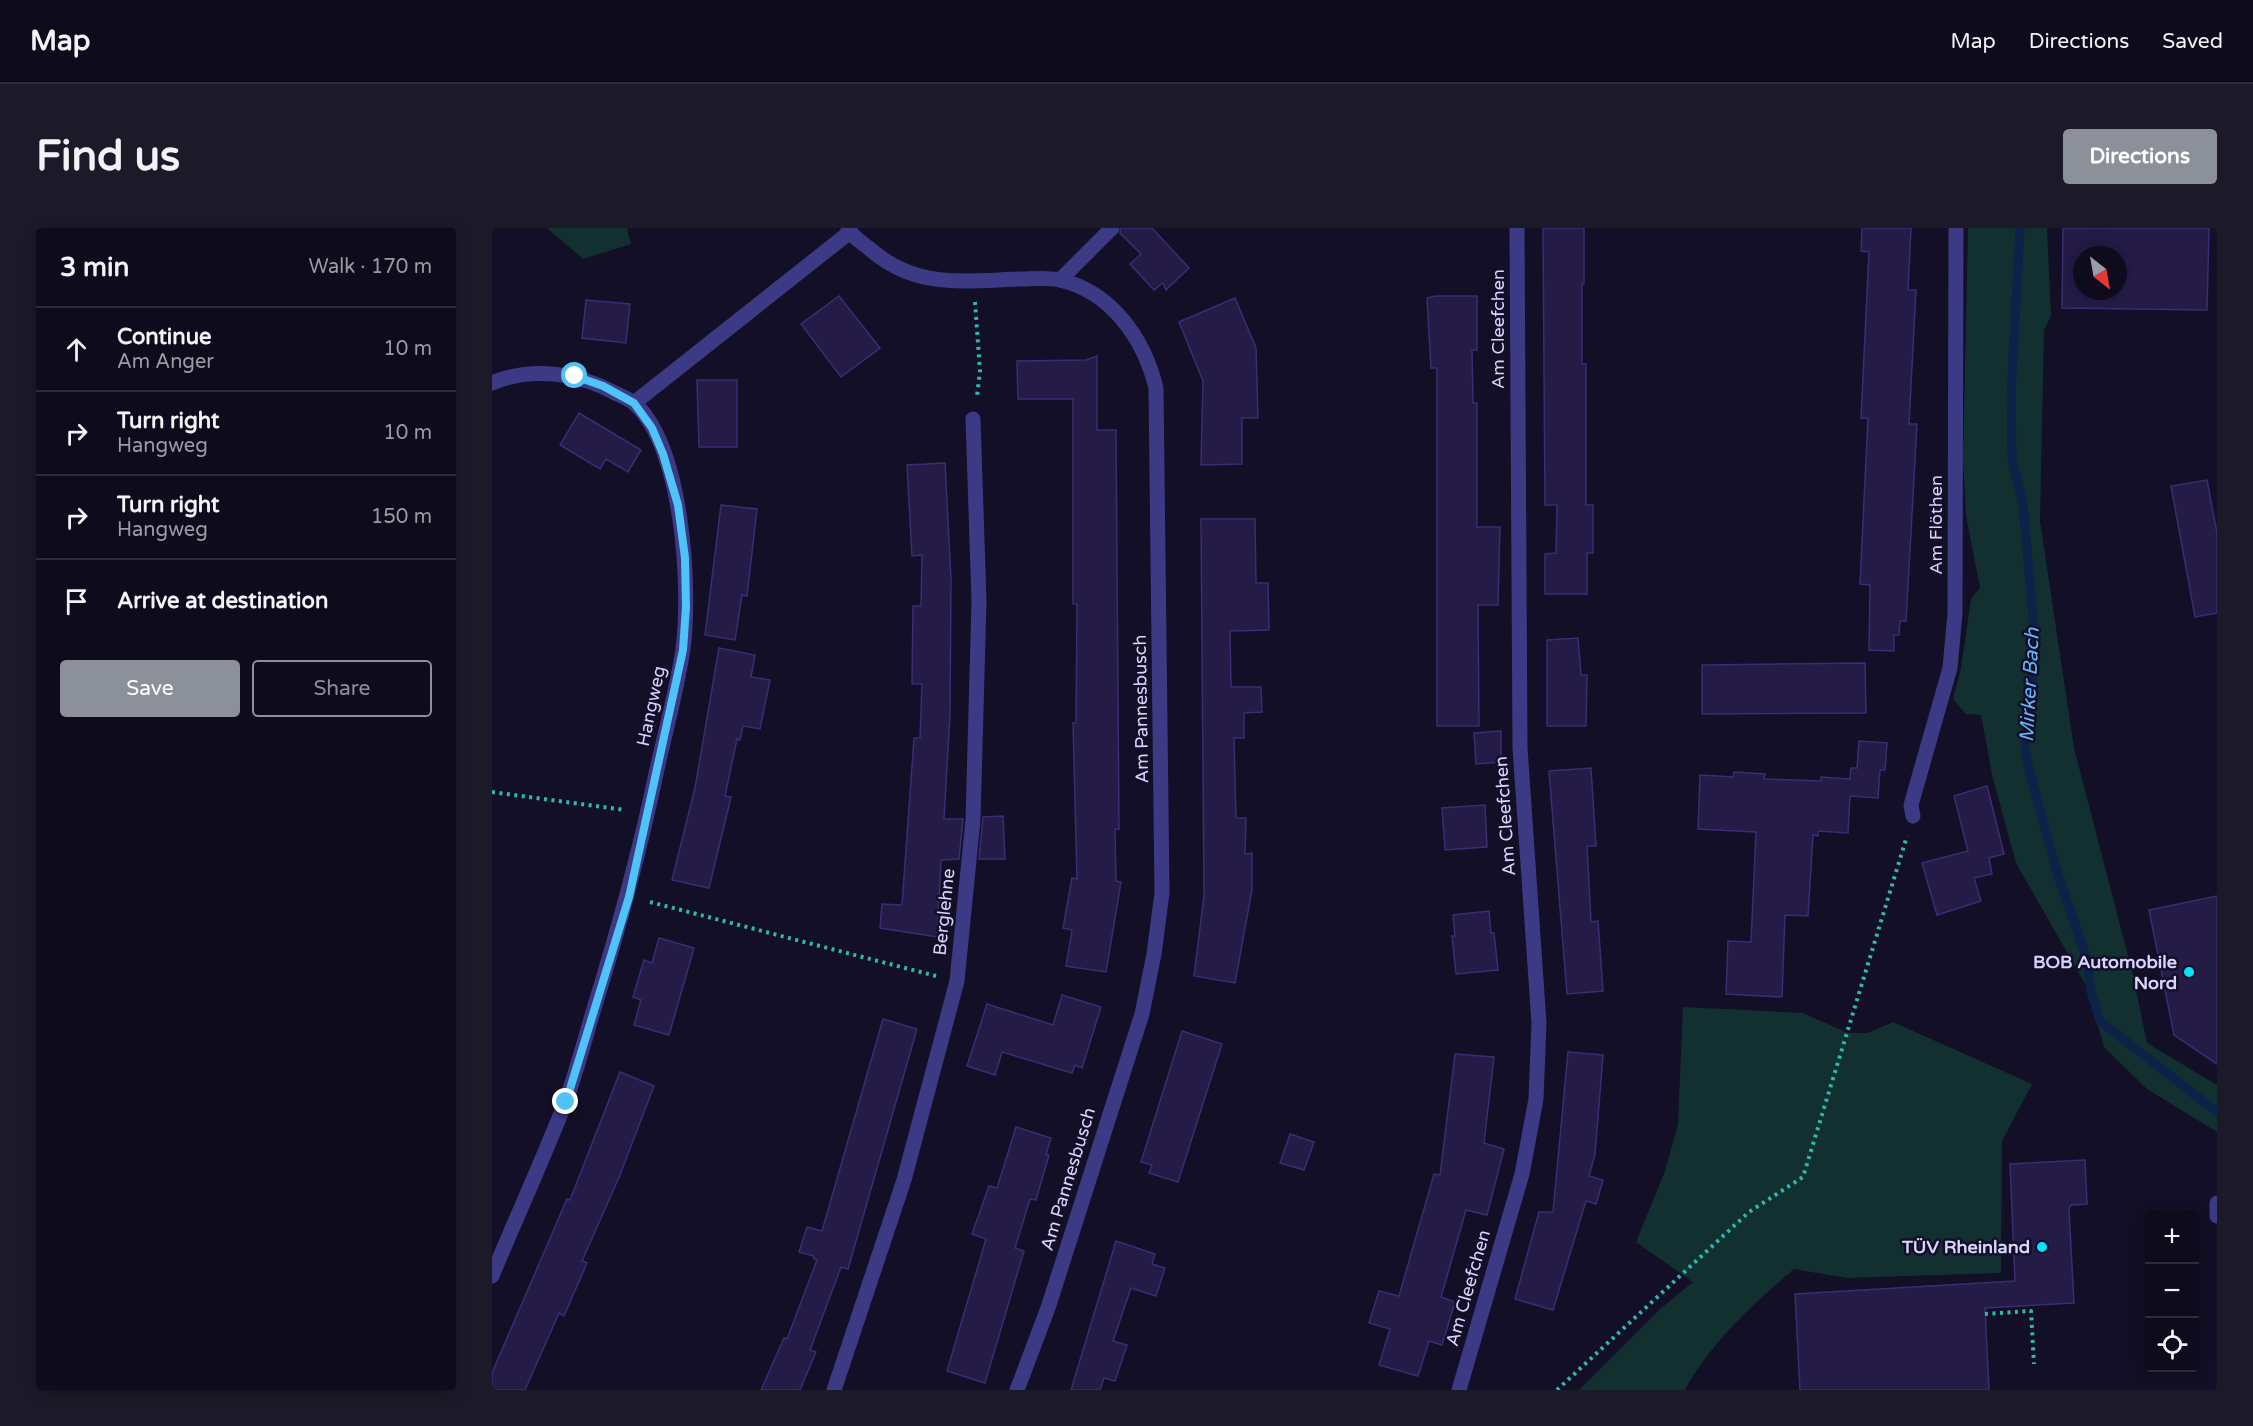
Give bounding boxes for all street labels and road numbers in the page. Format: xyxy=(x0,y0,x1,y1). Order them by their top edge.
street label: Am Cleefchen xyxy=(1487,269,1509,389)
street label: Am Flöthen xyxy=(1925,475,1947,575)
street label: Am Pannesbusch xyxy=(1129,635,1153,783)
street label: Hangweg xyxy=(632,664,670,748)
street label: Am Cleefchen xyxy=(1490,755,1520,877)
street label: Berglehne xyxy=(928,867,960,957)
street label: Am Pannesbusch xyxy=(1036,1105,1100,1253)
street label: Am Cleefchen xyxy=(1441,1227,1495,1349)

